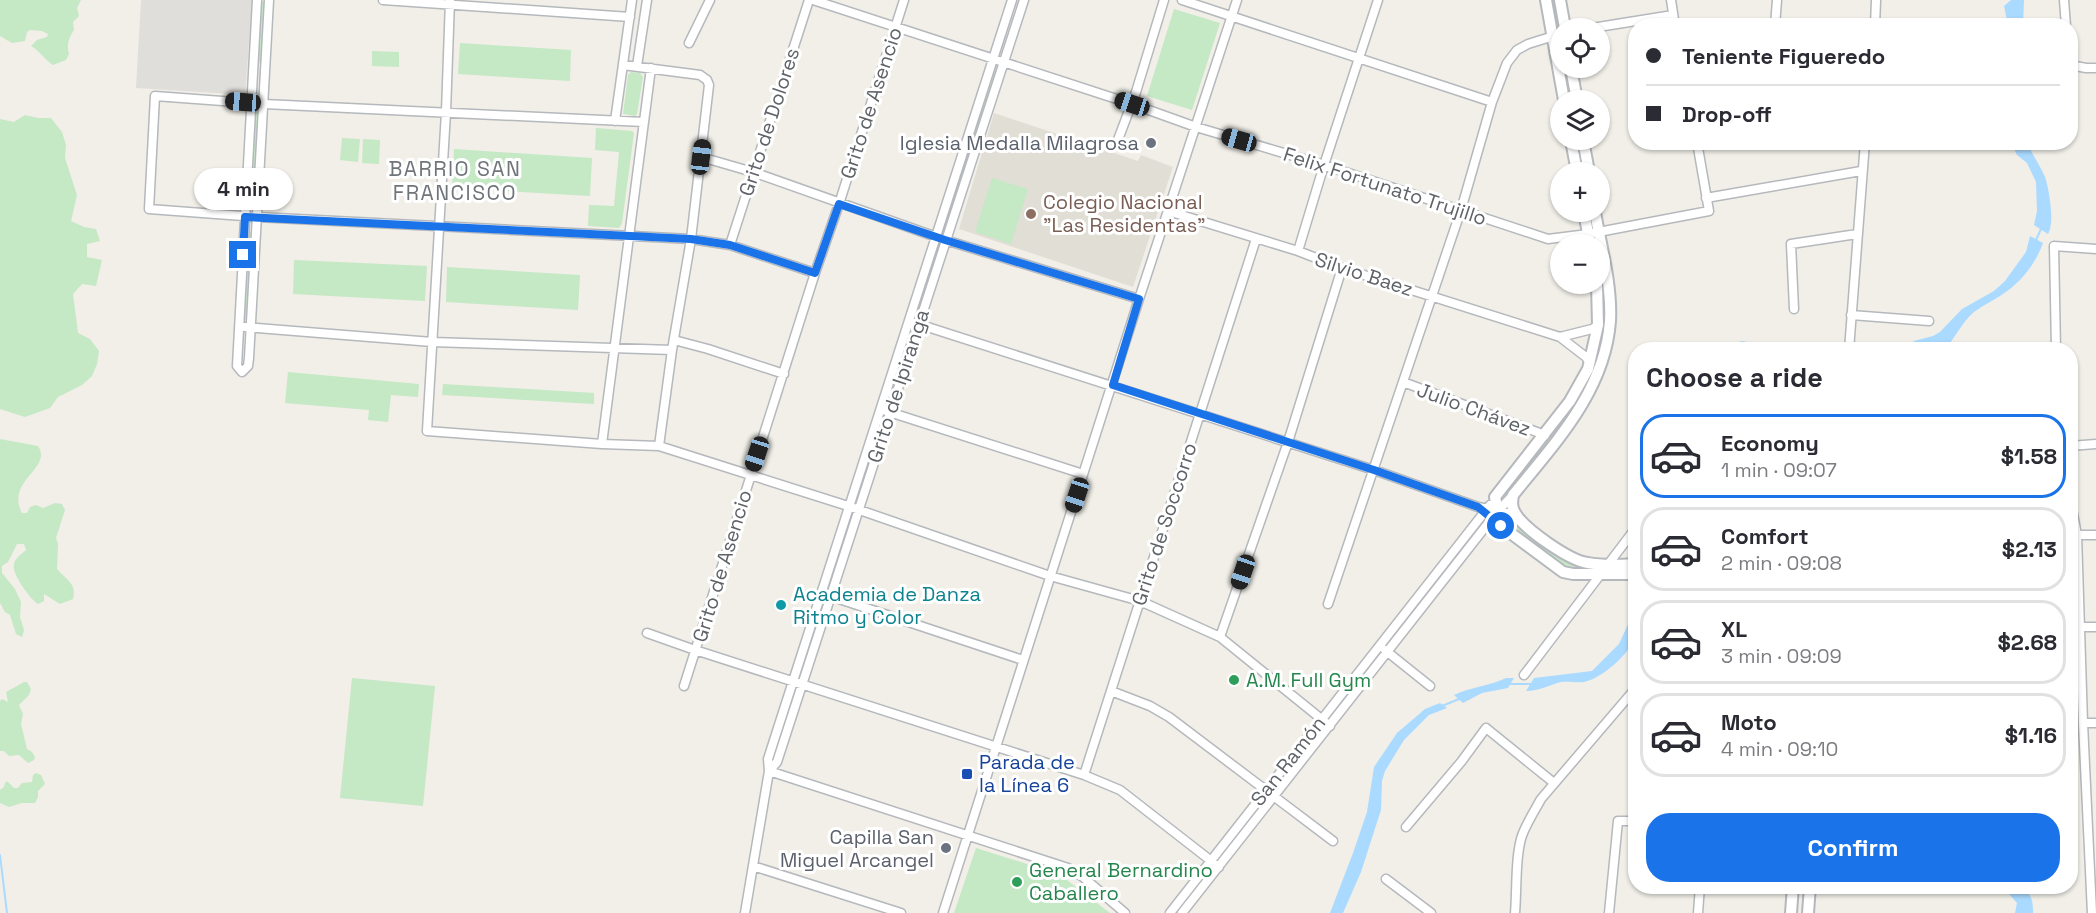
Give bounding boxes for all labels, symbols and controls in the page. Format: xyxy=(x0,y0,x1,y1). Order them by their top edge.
map controls xyxy=(1550,18,1610,294)
button: locate xyxy=(1550,18,1610,78)
street label: Grito de Asencio xyxy=(834,24,908,182)
text: Teniente Figueredo xyxy=(1682,42,1885,70)
street label: Grito de Dolores xyxy=(733,45,805,199)
car xyxy=(1112,90,1152,118)
button: layers xyxy=(1550,90,1610,150)
car xyxy=(224,92,262,112)
text: Drop-off xyxy=(1682,100,1772,128)
car xyxy=(1219,126,1259,154)
place label: Iglesia Medalla Milagrosa xyxy=(900,130,1139,156)
marker: Iglesia Medalla Milagrosa xyxy=(1144,136,1158,150)
car xyxy=(690,138,712,176)
street label: Felix Fortunato Trujillo xyxy=(1280,141,1490,231)
district label: BARRIO SAN FRANCISCO xyxy=(388,155,522,206)
button: + xyxy=(1550,162,1610,222)
callout: 4 min xyxy=(194,168,292,210)
text: 4 min xyxy=(217,176,270,202)
place label: Colegio Nacional "Las Residentas" xyxy=(1043,189,1206,238)
marker: Colegio Nacional "Las Residentas" xyxy=(1024,207,1038,221)
button: − xyxy=(1550,234,1610,294)
route end xyxy=(229,241,256,268)
street label: Silvio Baez xyxy=(1312,246,1416,302)
street label: Grito de Ipiranga xyxy=(861,306,935,466)
text: Choose a ride xyxy=(1646,360,1823,395)
street label: Julio Chávez xyxy=(1414,376,1534,442)
icon: car xyxy=(1649,429,1703,483)
text: Economy xyxy=(1721,429,1819,457)
car xyxy=(743,434,771,474)
street label: Grito de Soccorro xyxy=(1125,439,1203,609)
text: $1.58 xyxy=(2001,442,2057,470)
text: 1 min · 09:07 xyxy=(1721,457,1837,483)
car xyxy=(1063,475,1091,515)
street label: Grito de Asencio xyxy=(686,487,758,645)
route start xyxy=(1487,512,1514,539)
icon: car xyxy=(1649,522,1703,576)
text: Comfort xyxy=(1721,522,1809,550)
text: $2.13 xyxy=(2002,535,2057,563)
text: 2 min · 09:08 xyxy=(1721,550,1842,576)
car xyxy=(1229,552,1257,592)
place label: Academia de Danza Ritmo y Color xyxy=(793,581,981,630)
marker: Academia de Danza Ritmo y Color xyxy=(774,598,788,612)
icon: car xyxy=(1649,615,1703,669)
text: XL xyxy=(1721,615,1747,643)
text: $2.68 xyxy=(1997,628,2057,656)
text: 3 min · 09:09 xyxy=(1721,643,1842,669)
place label: A.M. Full Gym xyxy=(1246,667,1371,693)
marker: A.M. Full Gym xyxy=(1227,673,1241,687)
icon: car xyxy=(1649,708,1703,762)
text: Moto xyxy=(1721,708,1777,736)
street label: San Ramón xyxy=(1245,711,1331,811)
text: $1.16 xyxy=(2005,721,2057,749)
text: 4 min · 09:10 xyxy=(1721,736,1838,762)
place label: Parada de la Línea 6 xyxy=(979,749,1075,798)
marker: Parada de la Línea 6 xyxy=(960,767,974,781)
button: Confirm xyxy=(1646,813,2060,882)
place label: Capilla San Miguel Arcangel xyxy=(780,824,934,873)
marker: Capilla San Miguel Arcangel xyxy=(939,841,953,855)
place label: General Bernardino Caballero xyxy=(1029,857,1213,906)
marker: General Bernardino Caballero xyxy=(1010,875,1024,889)

